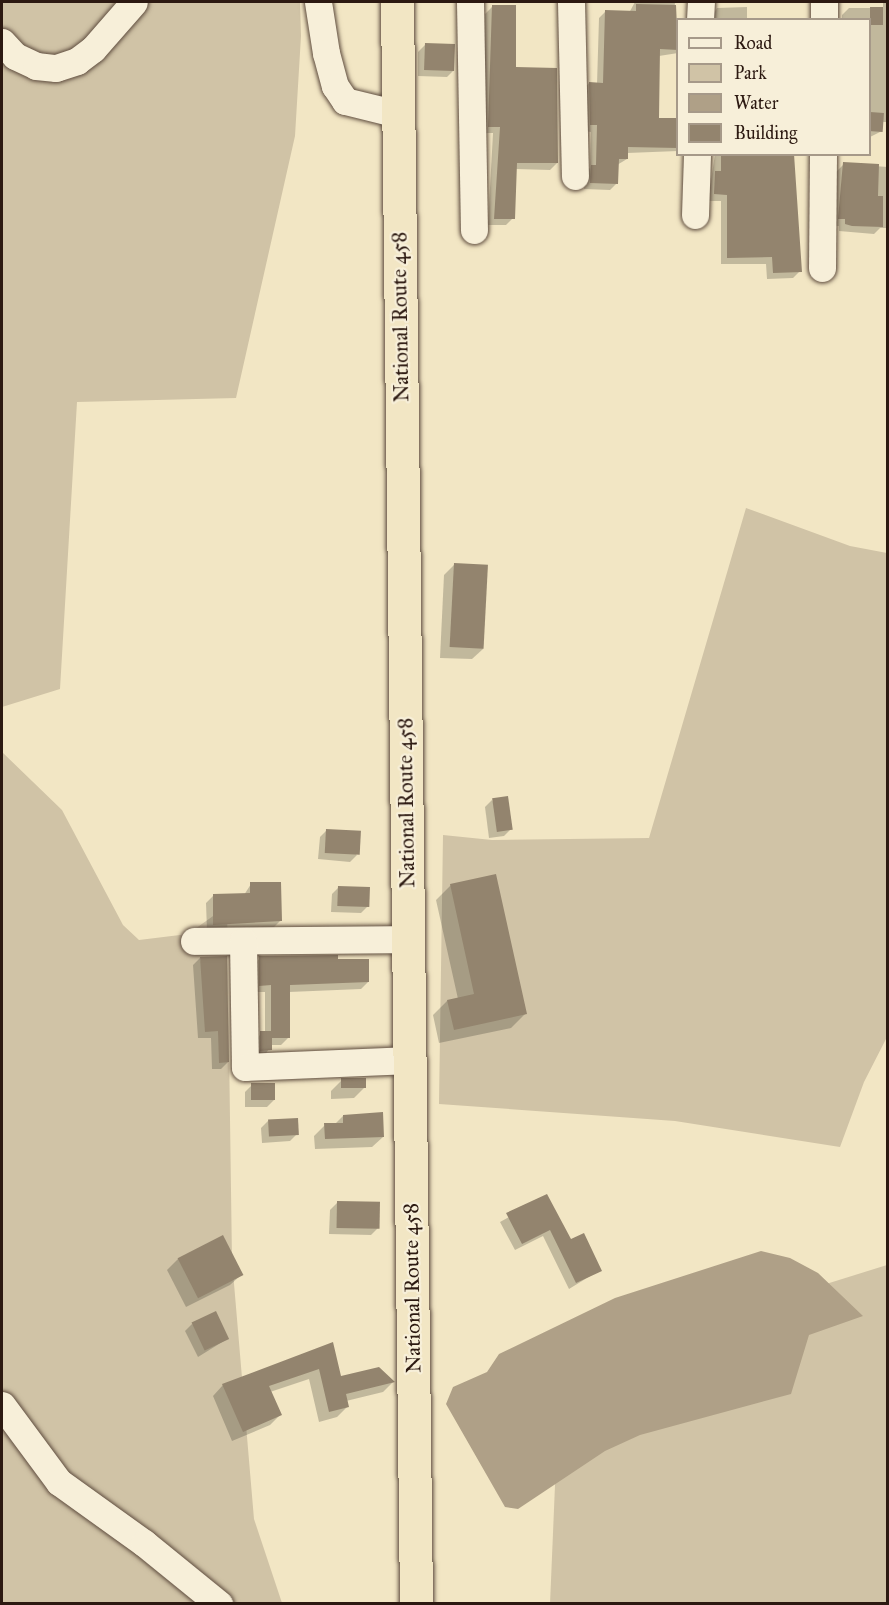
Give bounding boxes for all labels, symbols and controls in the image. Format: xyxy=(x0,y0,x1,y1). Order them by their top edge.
legend xyxy=(676,18,871,156)
text: Road xyxy=(734,32,772,54)
text: Park xyxy=(734,62,767,84)
text: Water xyxy=(734,92,778,114)
text: Building xyxy=(734,122,797,144)
street label: National Route 458 xyxy=(386,232,414,402)
street label: National Route 458 xyxy=(392,718,420,888)
street label: National Route 458 xyxy=(398,1203,426,1373)

